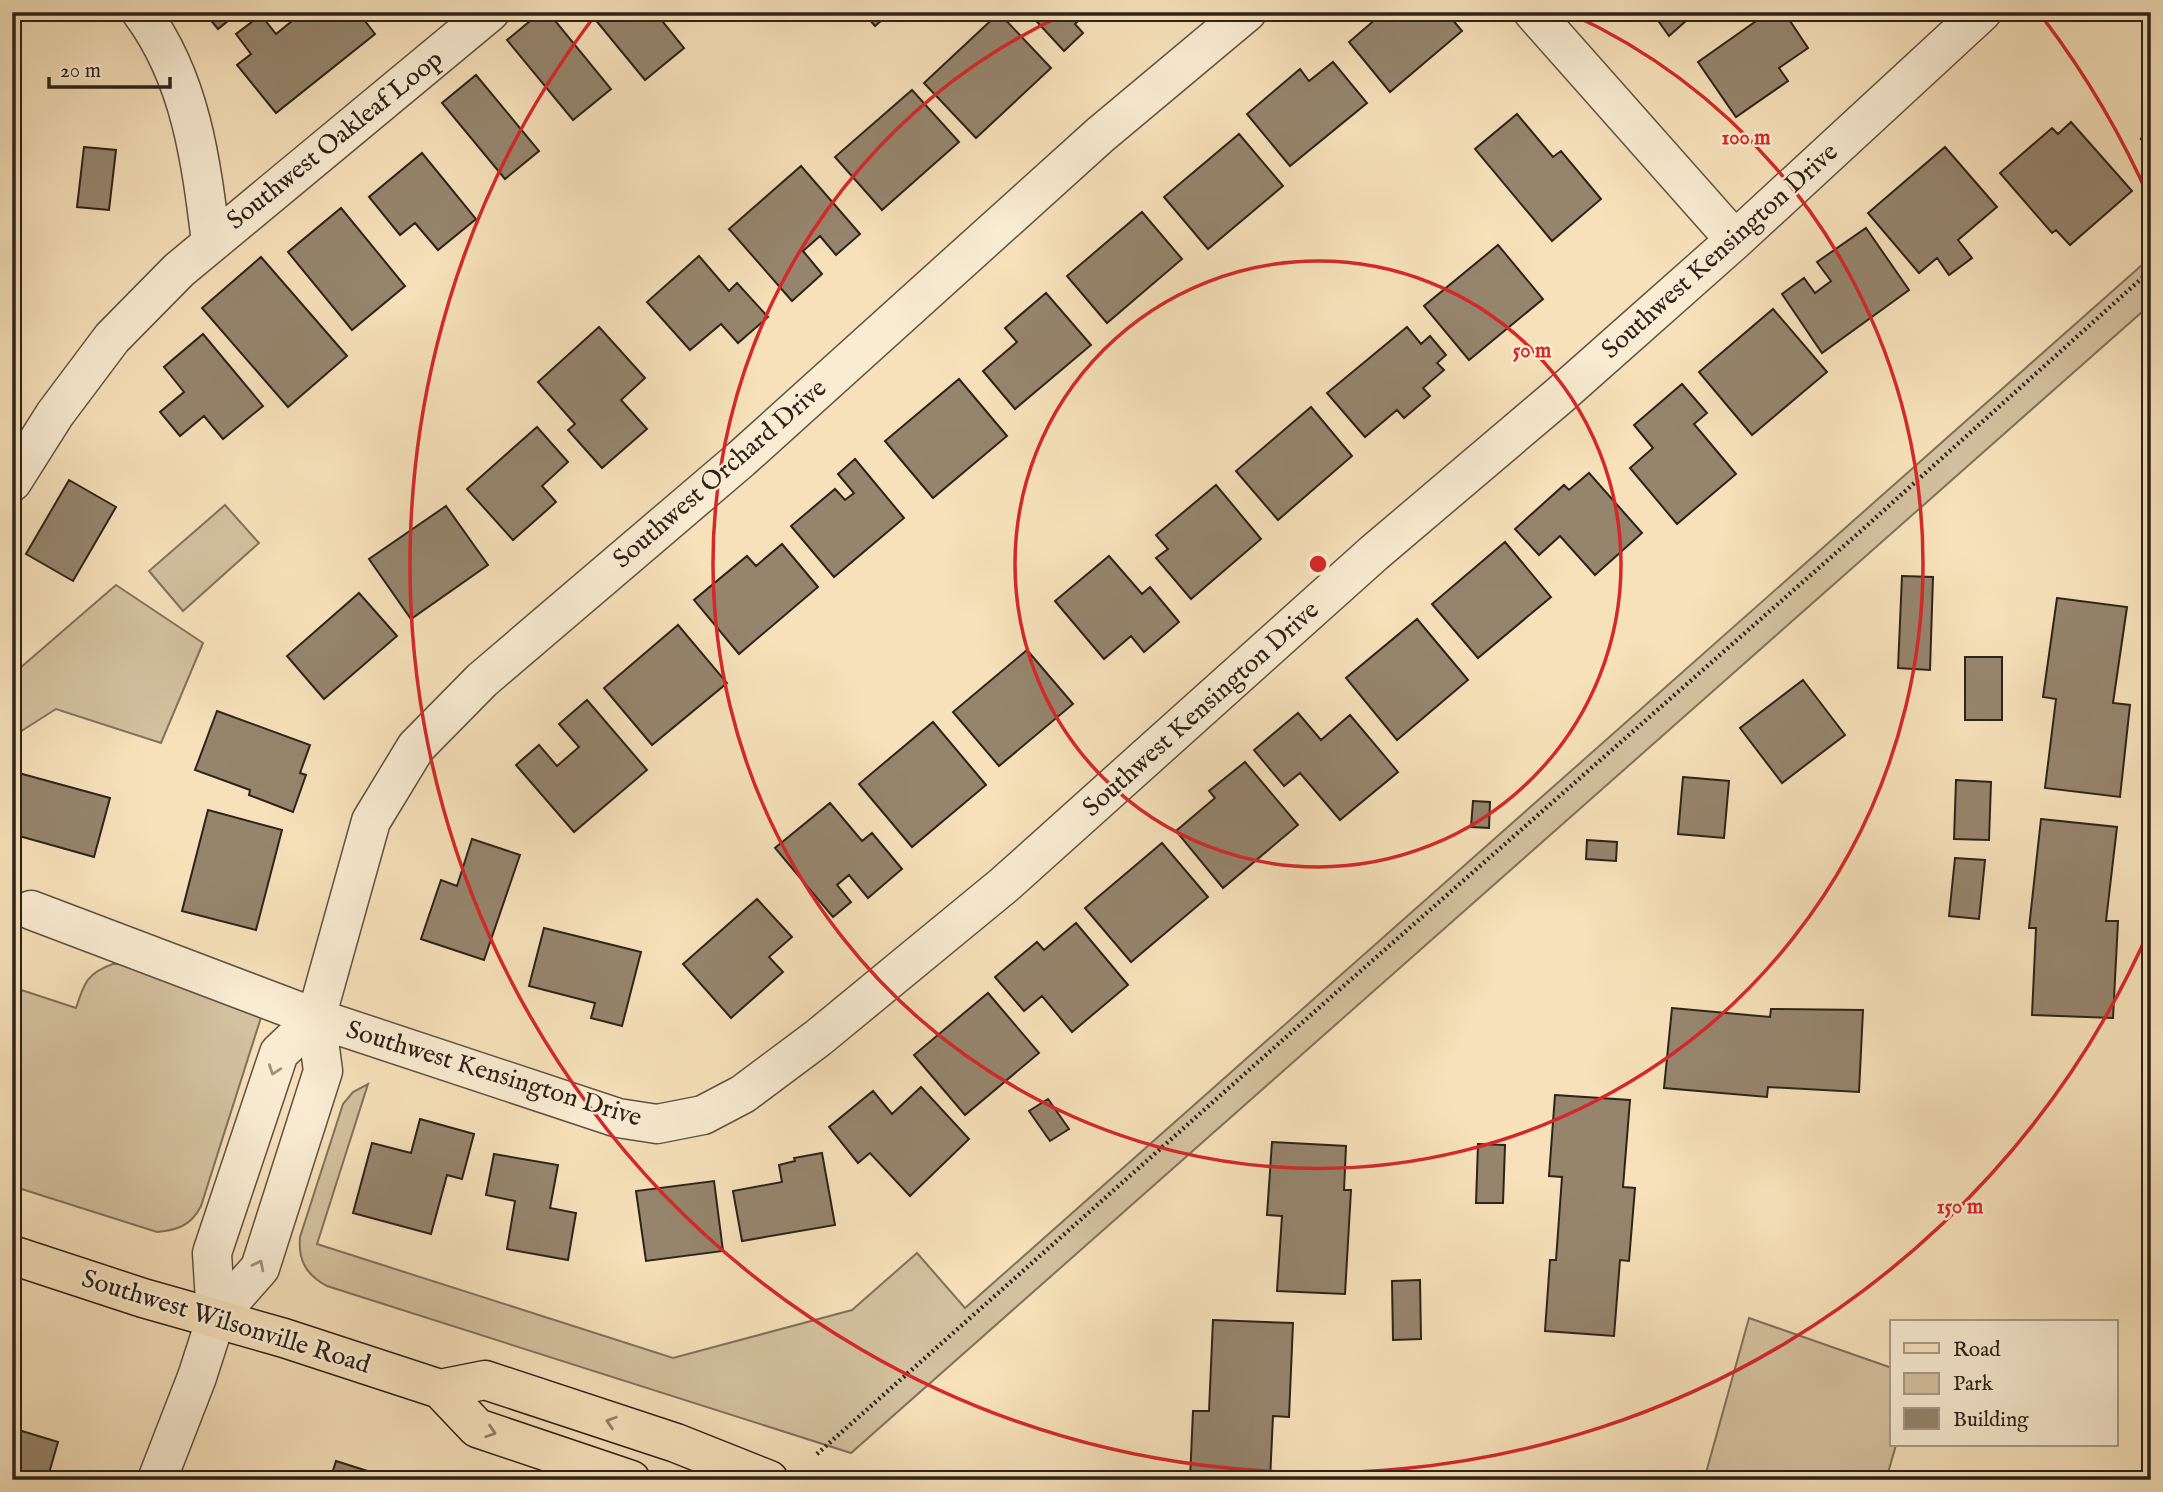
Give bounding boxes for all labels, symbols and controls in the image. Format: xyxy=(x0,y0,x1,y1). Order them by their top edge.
street label: Southwest Oakleaf Loop xyxy=(220,43,450,237)
scale bar xyxy=(49,46,170,90)
text: 20 m xyxy=(60,58,101,85)
text: 100 m xyxy=(1721,125,1771,152)
street label: Southwest Kensington Drive xyxy=(1595,136,1845,366)
text: 50 m xyxy=(1513,338,1552,365)
street label: Southwest Orchard Drive xyxy=(606,372,834,576)
centre of rings xyxy=(1306,552,1330,576)
street label: Southwest Kensington Drive xyxy=(1076,594,1326,824)
street label: Southwest Kensington Drive xyxy=(342,1013,646,1135)
one-way arrow xyxy=(268,1063,282,1075)
text: 150 m xyxy=(1937,1194,1984,1221)
one-way arrow xyxy=(250,1259,264,1272)
street label: Southwest Wilsonville Road xyxy=(78,1262,375,1382)
legend xyxy=(1890,1320,2118,1446)
text: Road xyxy=(1953,1337,2001,1364)
text: Park xyxy=(1953,1371,1994,1398)
text: Building xyxy=(1953,1407,2029,1434)
one-way arrow xyxy=(606,1416,618,1430)
one-way arrow xyxy=(485,1424,497,1439)

